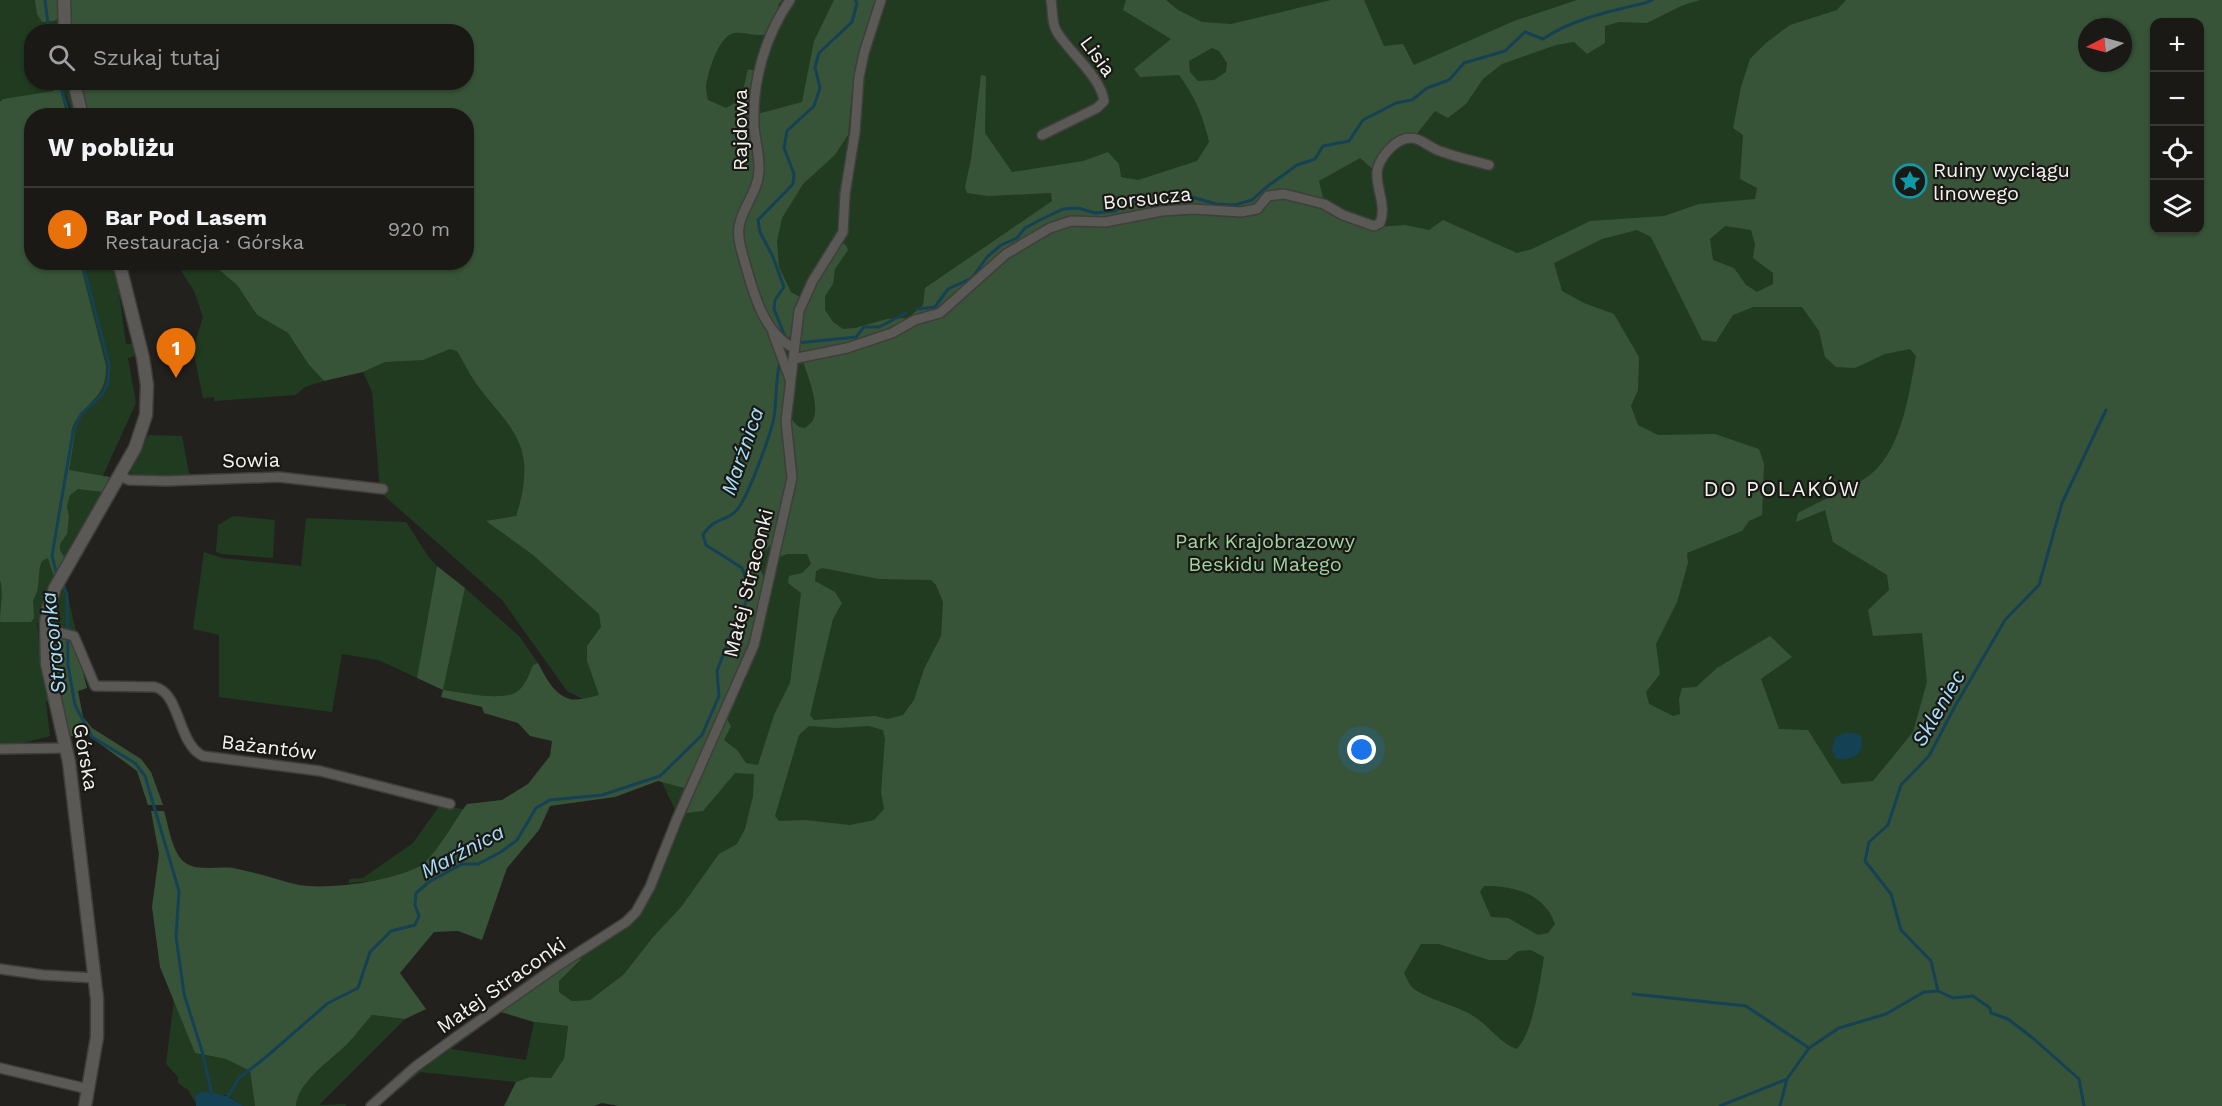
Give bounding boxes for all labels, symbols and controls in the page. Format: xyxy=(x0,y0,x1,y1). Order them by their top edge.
north arrow xyxy=(2078,18,2132,72)
map controls xyxy=(2150,18,2204,234)
button: + xyxy=(2150,18,2204,72)
search box xyxy=(24,24,474,90)
street label: Lisia xyxy=(1075,31,1121,81)
icon: search xyxy=(45,41,78,74)
text: Szukaj tutaj xyxy=(93,45,220,70)
button: − xyxy=(2150,72,2204,126)
street label: Rajdowa xyxy=(728,89,752,171)
button: locate xyxy=(2150,126,2204,180)
text: W pobliżu xyxy=(48,132,175,162)
place label: Ruiny wyciągu linowego xyxy=(1933,158,2070,205)
place icon: Ruiny wyciągu linowego xyxy=(1892,163,1928,199)
button: layers xyxy=(2150,180,2204,234)
street label: Borsucza xyxy=(1102,181,1192,215)
text: Bar Pod Lasem xyxy=(105,205,267,230)
text: 1 xyxy=(63,217,72,241)
text: 920 m xyxy=(388,217,450,241)
text: Restauracja · Górska xyxy=(105,230,304,254)
pin: 1 xyxy=(156,328,195,378)
water label: Marźnica xyxy=(715,404,769,498)
street label: Sowia xyxy=(222,447,280,473)
district label: DO POLAKÓW xyxy=(1704,476,1860,501)
street label: Małej Straconki xyxy=(718,506,778,660)
park label: Park Krajobrazowy Beskidu Małego xyxy=(1175,529,1356,576)
water label: Straconka xyxy=(35,591,71,695)
water label: Skleniec xyxy=(1906,665,1970,751)
street label: Górska xyxy=(68,722,104,792)
street label: Bażantów xyxy=(220,729,318,765)
your location xyxy=(1347,735,1376,764)
water label: Marźnica xyxy=(416,818,508,883)
street label: Małej Straconki xyxy=(432,932,570,1038)

